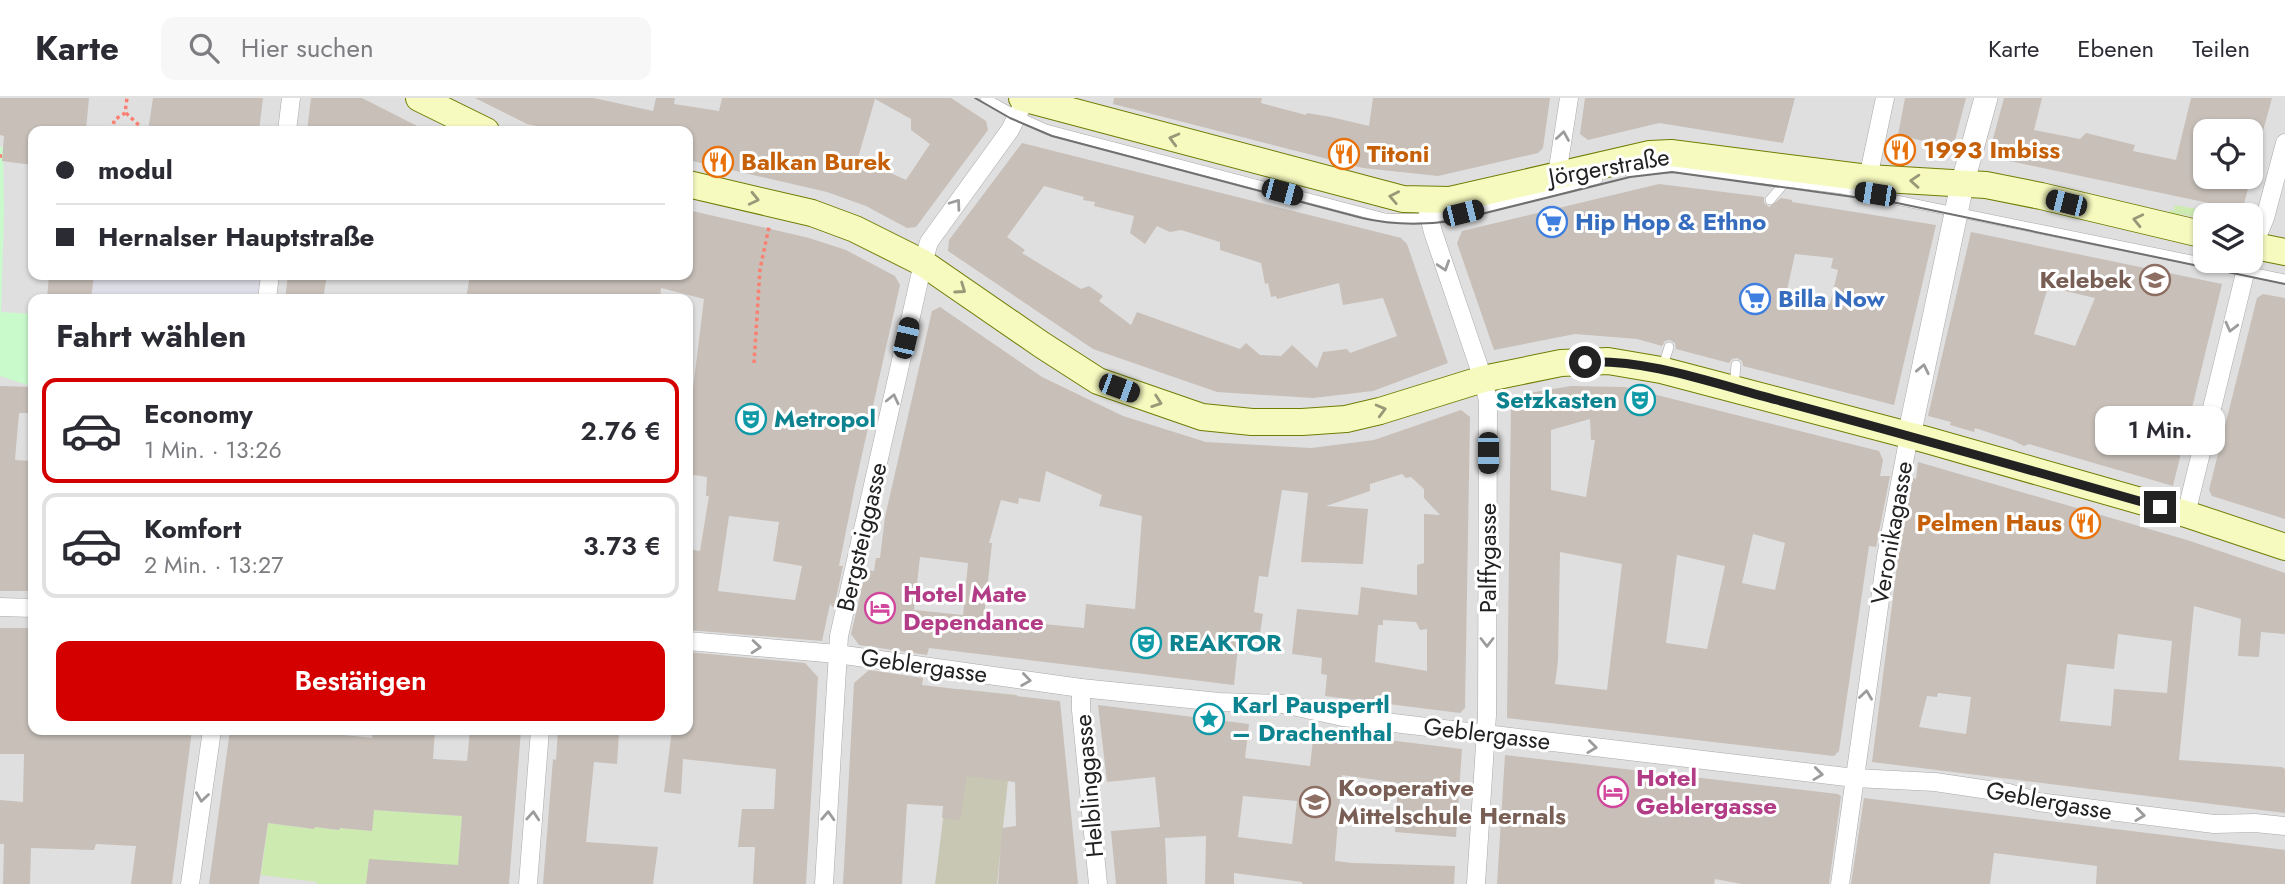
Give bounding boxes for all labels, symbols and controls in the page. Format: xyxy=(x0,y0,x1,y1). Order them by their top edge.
search box xyxy=(161,17,651,80)
text: Karte xyxy=(35,25,119,72)
icon: search xyxy=(185,29,223,67)
text: Hier suchen xyxy=(241,29,374,67)
text: Karte xyxy=(1988,31,2039,66)
text: Ebenen xyxy=(2077,31,2154,66)
text: Teilen xyxy=(2192,31,2250,66)
map controls xyxy=(2193,119,2263,273)
button: locate xyxy=(2193,119,2263,189)
one-way arrow xyxy=(1555,130,1570,142)
place label: 1993 Imbiss xyxy=(1923,132,2060,167)
one-way arrow xyxy=(1168,133,1180,147)
restaurant icon: 1993 Imbiss xyxy=(1883,133,1917,167)
place label: Titoni xyxy=(1367,136,1429,171)
restaurant icon: Titoni xyxy=(1327,137,1361,171)
street label: Jörgerstraße xyxy=(1543,139,1672,195)
place label: Balkan Burek xyxy=(741,144,891,179)
restaurant icon: Balkan Burek xyxy=(701,145,735,179)
text: modul xyxy=(98,151,173,189)
one-way arrow xyxy=(1909,174,1920,189)
car xyxy=(1259,176,1306,208)
car xyxy=(1853,180,1898,208)
car xyxy=(2044,188,2089,218)
one-way arrow xyxy=(1388,190,1400,205)
one-way arrow xyxy=(748,191,760,206)
car xyxy=(1441,198,1486,228)
one-way arrow xyxy=(948,199,960,212)
button: layers xyxy=(2193,203,2263,273)
place label: Hip Hop & Ethno xyxy=(1575,204,1767,239)
supermarket icon: Hip Hop & Ethno xyxy=(1535,205,1569,239)
one-way arrow xyxy=(2132,214,2144,229)
text: Hernalser Hauptstraße xyxy=(98,218,374,256)
one-way arrow xyxy=(1436,259,1450,271)
place label: Kelebek xyxy=(2040,262,2132,297)
school or university icon: Kelebek xyxy=(2138,263,2172,297)
one-way arrow xyxy=(953,281,966,293)
place label: Billa Now xyxy=(1778,281,1886,316)
supermarket icon: Billa Now xyxy=(1738,282,1772,316)
text: Fahrt wählen xyxy=(56,313,246,359)
car xyxy=(892,315,921,361)
one-way arrow xyxy=(2225,321,2239,333)
route start xyxy=(1569,346,1601,378)
one-way arrow xyxy=(1915,363,1929,375)
car xyxy=(1096,371,1143,405)
place label: Setzkasten xyxy=(1495,382,1617,417)
theatre icon: Setzkasten xyxy=(1623,383,1657,417)
one-way arrow xyxy=(884,393,899,405)
one-way arrow xyxy=(1150,394,1163,408)
text: Economy xyxy=(144,395,253,433)
icon: car xyxy=(60,399,123,462)
place label: Metropol xyxy=(774,401,876,436)
theatre icon: Metropol xyxy=(734,402,768,436)
one-way arrow xyxy=(1374,404,1386,418)
callout: 1 Min. xyxy=(2095,406,2225,454)
text: 2.76 € xyxy=(581,412,661,450)
text: 1 Min. xyxy=(2128,413,2192,447)
car xyxy=(1478,432,1499,474)
text: 1 Min. · 13:26 xyxy=(144,433,282,467)
street label: Veronikagasse xyxy=(1862,458,1921,607)
street label: Bergsteiggasse xyxy=(827,459,896,615)
route end xyxy=(2144,491,2176,523)
street label: Palffygasse xyxy=(1470,503,1505,613)
place label: Pelmen Haus xyxy=(1917,505,2062,540)
restaurant icon: Pelmen Haus xyxy=(2068,506,2102,540)
text: Komfort xyxy=(144,510,241,548)
icon: car xyxy=(60,514,123,577)
text: 3.73 € xyxy=(583,527,661,565)
text: 2 Min. · 13:27 xyxy=(144,548,283,582)
place label: Hotel Mate Dependance xyxy=(903,576,1044,639)
hotel icon: Hotel Mate Dependance xyxy=(863,591,897,625)
place label: REAKTOR xyxy=(1169,625,1282,660)
theatre icon: REAKTOR xyxy=(1129,626,1163,660)
one-way arrow xyxy=(1479,638,1495,648)
one-way arrow xyxy=(751,639,762,654)
street label: Geblergasse xyxy=(859,639,990,692)
button: Bestätigen xyxy=(56,641,665,721)
one-way arrow xyxy=(1020,673,1031,688)
place label: Karl Pauspertl – Drachenthal xyxy=(1232,687,1392,750)
one-way arrow xyxy=(1859,689,1874,701)
place icon: Karl Pauspertl – Drachenthal xyxy=(1192,702,1226,736)
street label: Geblergasse xyxy=(1422,708,1552,759)
street label: Helblinggasse xyxy=(1065,713,1112,859)
one-way arrow xyxy=(1587,739,1598,754)
place label: Hotel Geblergasse xyxy=(1636,760,1777,823)
one-way arrow xyxy=(1812,766,1823,781)
place label: Kooperative Mittelschule Hernals xyxy=(1338,770,1566,833)
street label: Geblergasse xyxy=(1983,772,2115,829)
hotel icon: Hotel Geblergasse xyxy=(1596,775,1630,809)
school or university icon: Kooperative Mittelschule Hernals xyxy=(1298,785,1332,819)
one-way arrow xyxy=(195,791,210,803)
one-way arrow xyxy=(2134,808,2146,823)
one-way arrow xyxy=(525,810,540,821)
one-way arrow xyxy=(820,810,835,821)

